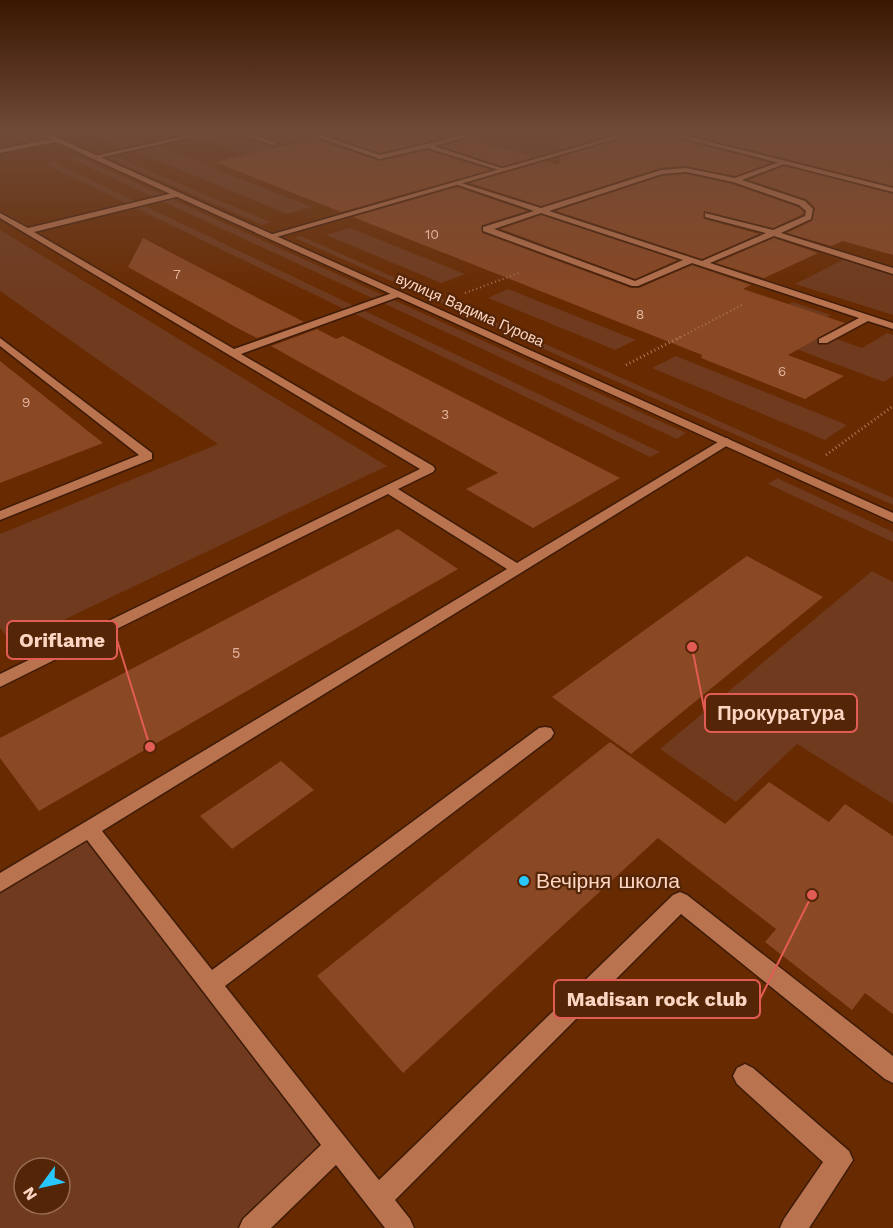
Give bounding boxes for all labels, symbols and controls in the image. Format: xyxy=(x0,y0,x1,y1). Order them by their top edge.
house number: 10 xyxy=(425,226,439,242)
house number: 7 xyxy=(173,266,181,282)
street label: вулиця Вадима Гурова xyxy=(393,269,547,351)
house number: 8 xyxy=(636,306,644,322)
house number: 6 xyxy=(778,363,786,379)
house number: 9 xyxy=(22,394,30,410)
house number: 3 xyxy=(441,406,449,422)
callout: Oriflame xyxy=(7,621,117,659)
text: Oriflame xyxy=(19,628,105,652)
house number: 5 xyxy=(232,644,240,662)
callout: Прокуратура xyxy=(705,694,857,732)
text: Прокуратура xyxy=(717,701,846,725)
place label: Вечірня школа xyxy=(536,868,680,893)
marker: Вечірня школа xyxy=(517,874,531,888)
callout: Madisan rock club xyxy=(554,980,760,1018)
text: Madisan rock club xyxy=(567,987,747,1011)
north arrow xyxy=(12,1156,72,1216)
text: N xyxy=(19,1184,41,1204)

